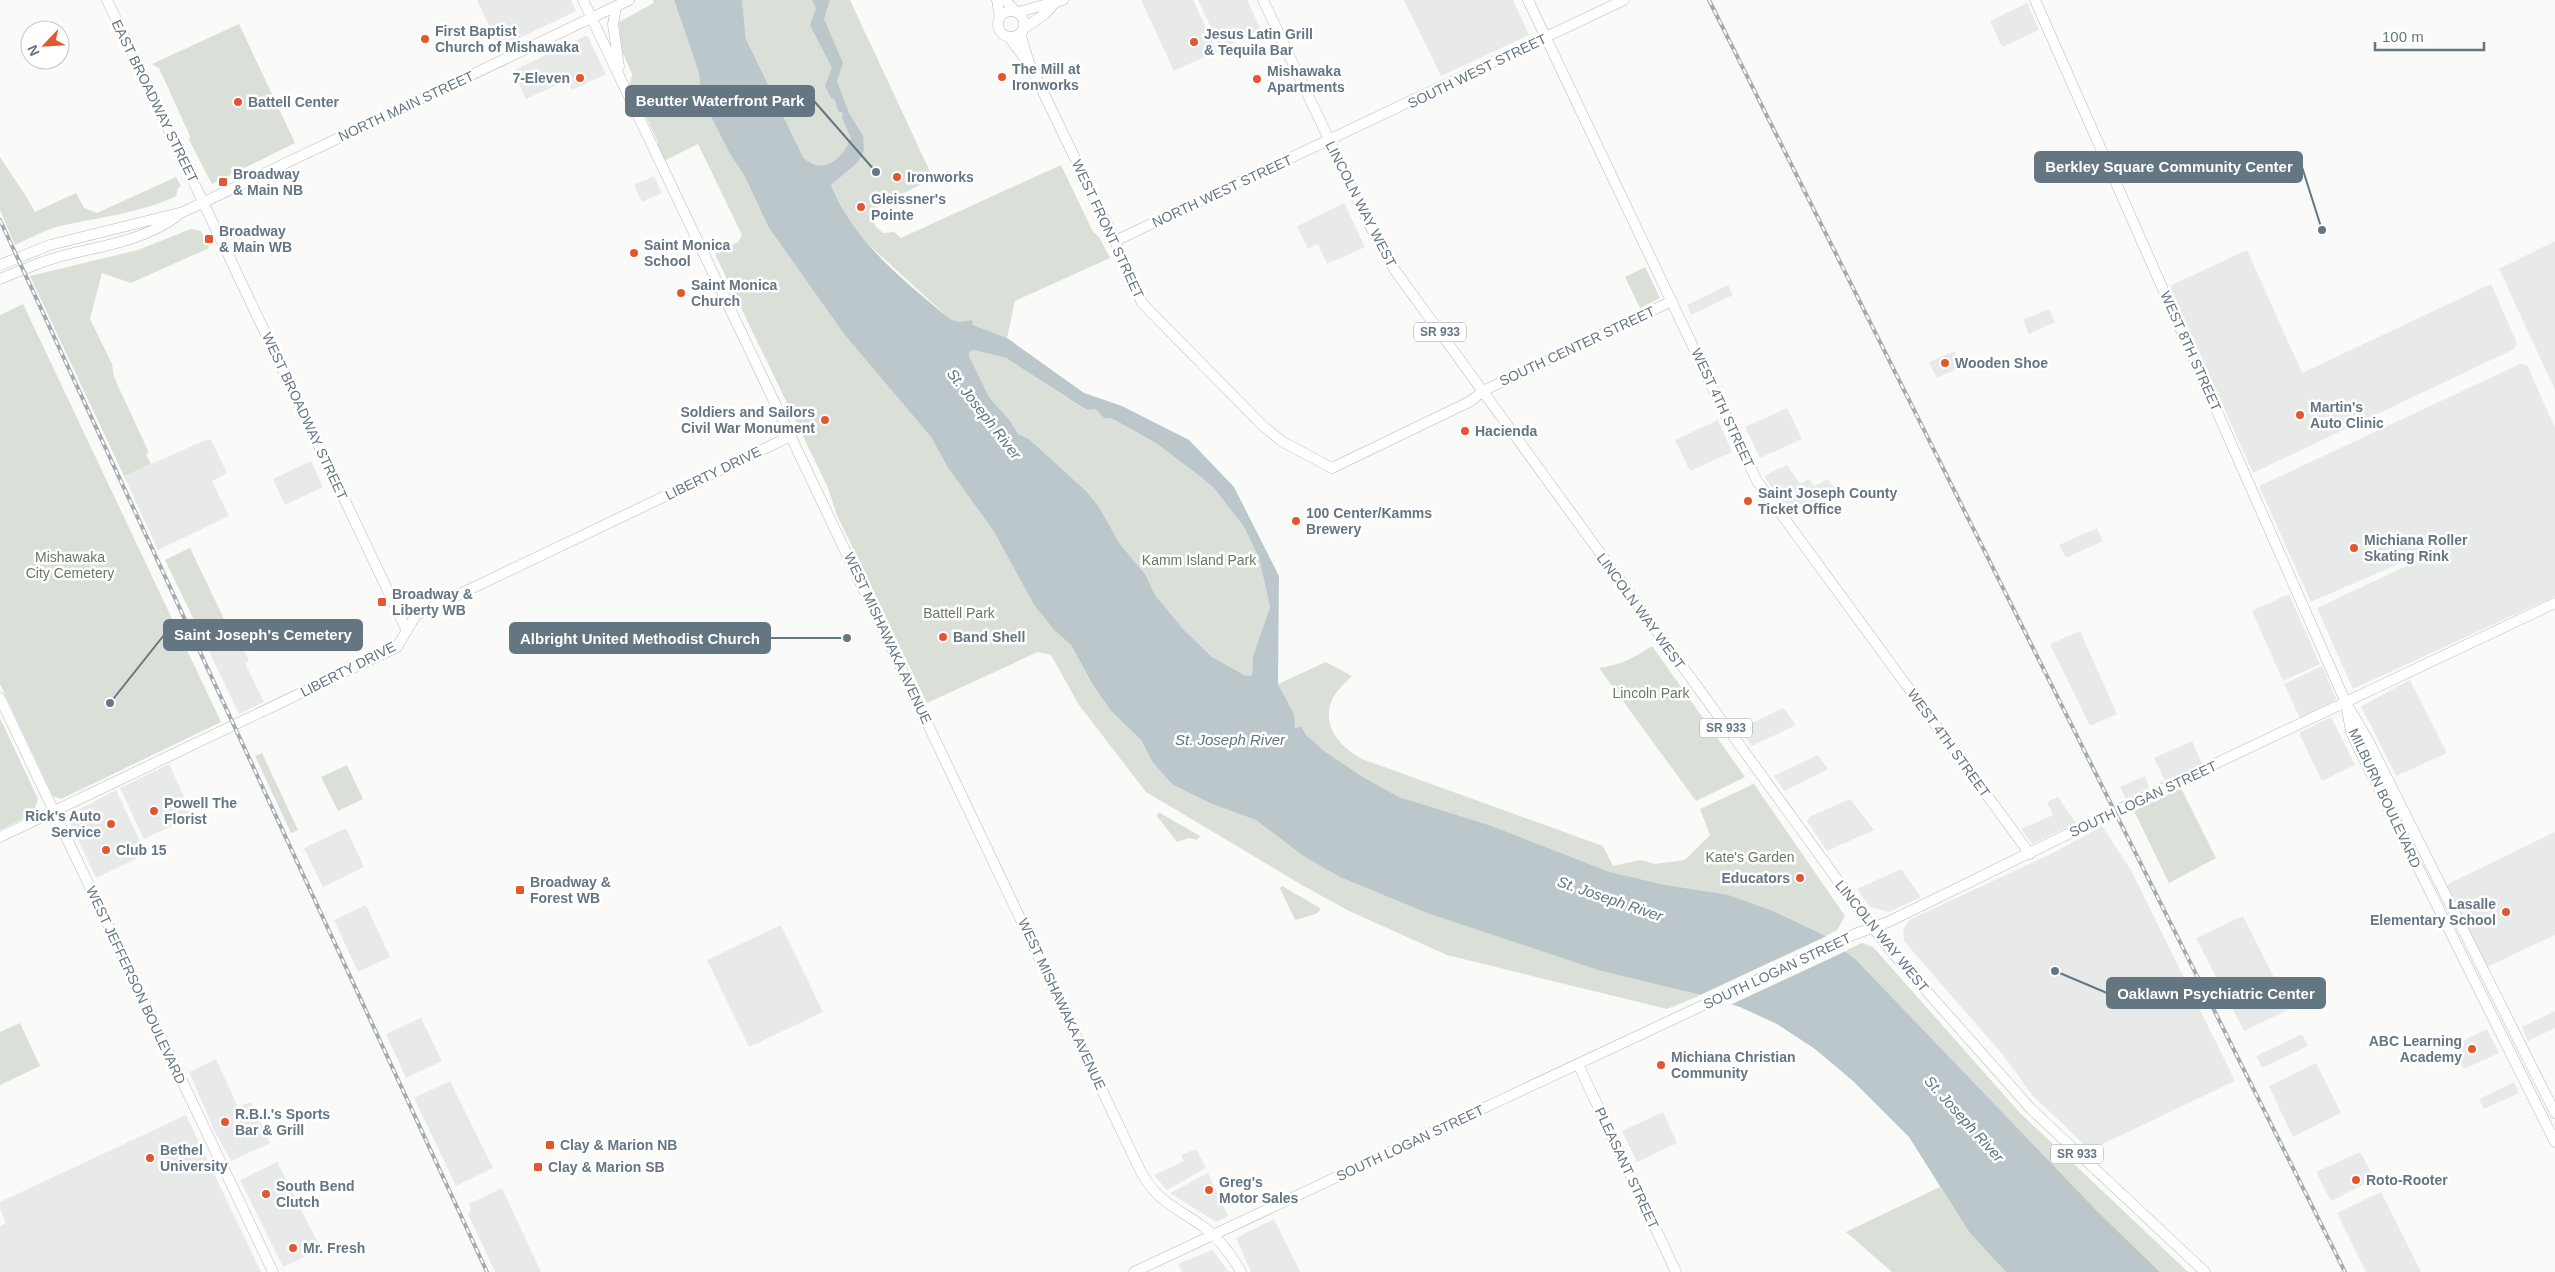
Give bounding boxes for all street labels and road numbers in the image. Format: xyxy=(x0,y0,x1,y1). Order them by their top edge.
street label: EAST BROADWAY STREET xyxy=(109,17,202,185)
street label: SOUTH WEST STREET xyxy=(1405,30,1549,112)
street label: NORTH MAIN STREET xyxy=(336,67,477,144)
street label: LINCOLN WAY WEST xyxy=(1322,138,1400,270)
street label: NORTH WEST STREET xyxy=(1149,151,1295,231)
street label: WEST FRONT STREET xyxy=(1069,157,1147,301)
street label: WEST 8TH STREET xyxy=(2157,289,2225,414)
street label: SOUTH CENTER STREET xyxy=(1497,303,1658,389)
road number: SR 933 xyxy=(1414,322,1466,342)
street label: WEST BROADWAY STREET xyxy=(259,330,351,503)
street label: WEST 4TH STREET xyxy=(1688,346,1758,471)
street label: LIBERTY DRIVE xyxy=(663,443,763,503)
street label: WEST MISHAWAKA AVENUE xyxy=(841,550,935,726)
street label: LINCOLN WAY WEST xyxy=(1594,550,1689,672)
street label: LIBERTY DRIVE xyxy=(298,638,398,700)
street label: WEST 4TH STREET xyxy=(1904,686,1994,801)
road number: SR 933 xyxy=(1700,718,1752,738)
street label: MILBURN BOULEVARD xyxy=(2346,726,2424,870)
street label: SOUTH LOGAN STREET xyxy=(2067,758,2220,840)
street label: LINCOLN WAY WEST xyxy=(1832,877,1932,995)
street label: WEST JEFFERSON BOULEVARD xyxy=(83,884,189,1086)
street label: WEST MISHAWAKA AVENUE xyxy=(1015,916,1109,1092)
street label: SOUTH LOGAN STREET xyxy=(1701,930,1854,1012)
street label: SOUTH LOGAN STREET xyxy=(1334,1102,1487,1184)
street label: PLEASANT STREET xyxy=(1592,1105,1662,1232)
road number: SR 933 xyxy=(2051,1144,2103,1164)

